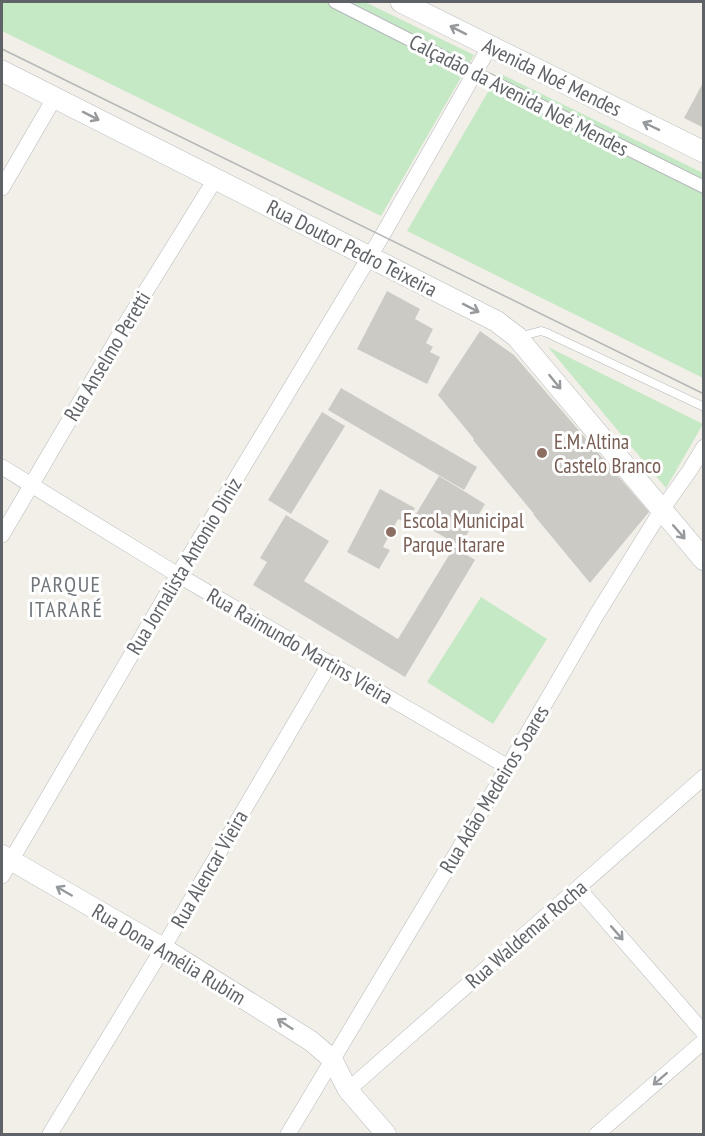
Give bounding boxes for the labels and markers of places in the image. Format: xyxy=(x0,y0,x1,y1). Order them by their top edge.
place label: E.M. Altina Castelo Branco xyxy=(554,428,661,479)
marker: E.M. Altina Castelo Branco xyxy=(535,446,549,460)
place label: Escola Municipal Parque Itarare xyxy=(403,507,524,558)
marker: Escola Municipal Parque Itarare xyxy=(384,525,398,539)

